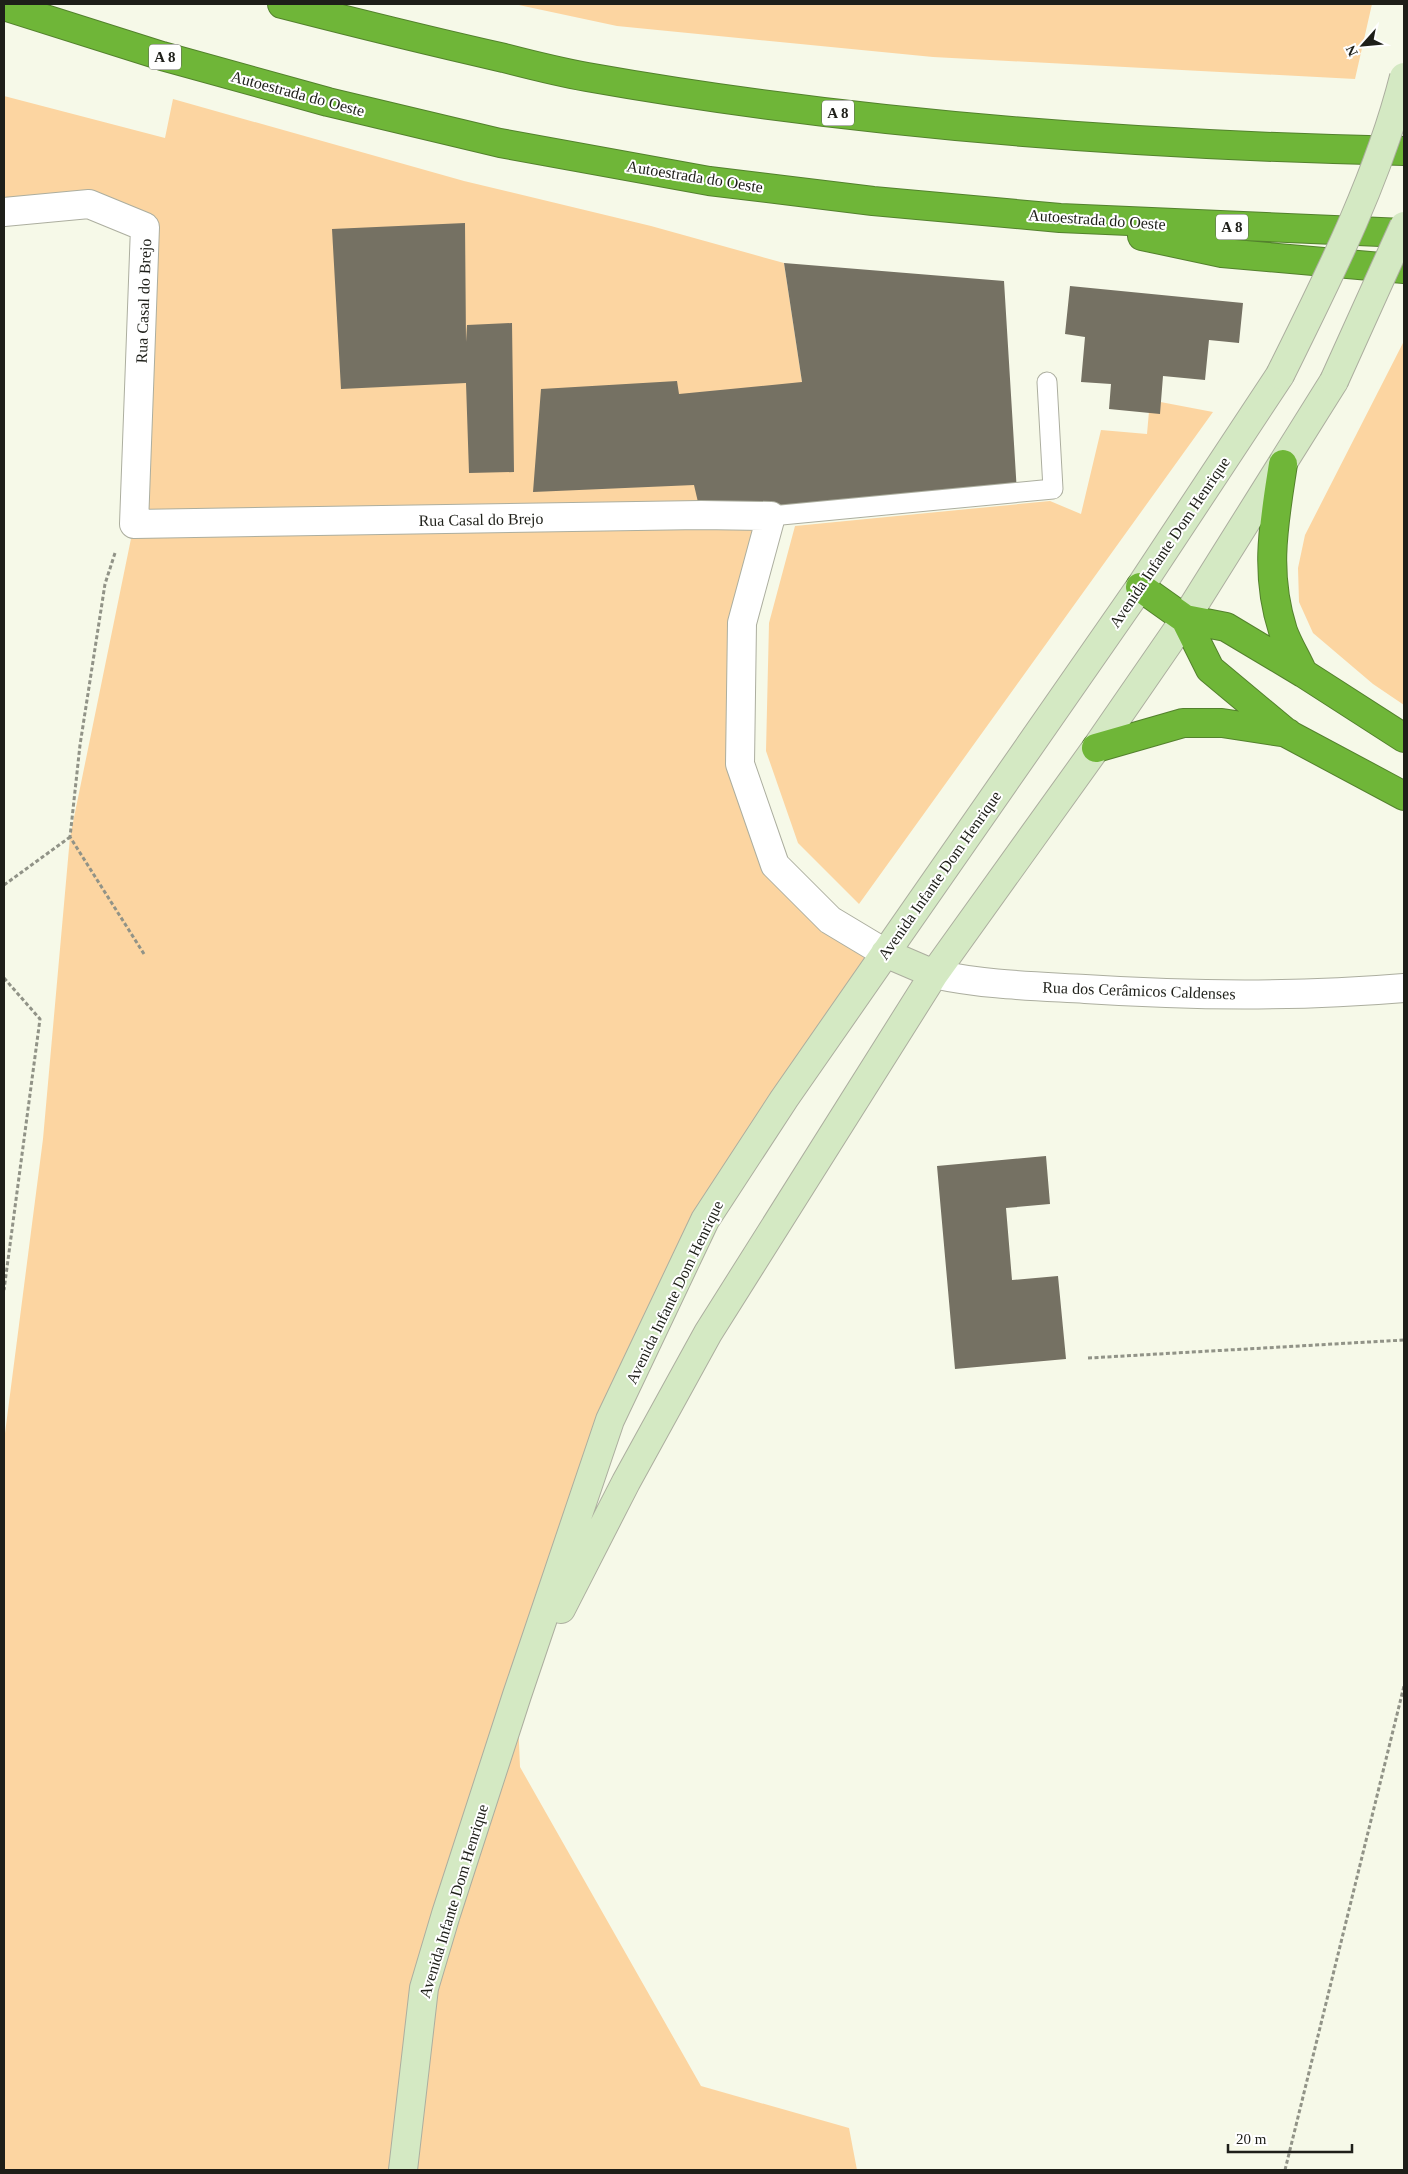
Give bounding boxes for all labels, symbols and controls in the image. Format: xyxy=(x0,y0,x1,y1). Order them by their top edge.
north arrow xyxy=(1338,20,1388,70)
text: N xyxy=(1343,43,1361,59)
road number: A 8 xyxy=(149,44,181,70)
street label: Autoestrada do Oeste xyxy=(229,67,367,120)
road number: A 8 xyxy=(822,100,854,126)
street label: Autoestrada do Oeste xyxy=(626,157,764,196)
street label: Autoestrada do Oeste xyxy=(1028,206,1166,233)
road number: A 8 xyxy=(1216,214,1248,240)
street label: Rua Casal do Brejo xyxy=(133,238,155,364)
street label: Avenida Infante Dom Henrique xyxy=(1106,454,1234,631)
street label: Rua Casal do Brejo xyxy=(418,510,544,530)
street label: Avenida Infante Dom Henrique xyxy=(875,788,1005,963)
street label: Rua dos Cerâmicos Caldenses xyxy=(1042,979,1236,1002)
street label: Avenida Infante Dom Henrique xyxy=(623,1198,727,1387)
street label: Avenida Infante Dom Henrique xyxy=(416,1802,492,2000)
scale bar xyxy=(1228,2122,1352,2154)
text: 20 m xyxy=(1236,2131,1267,2147)

